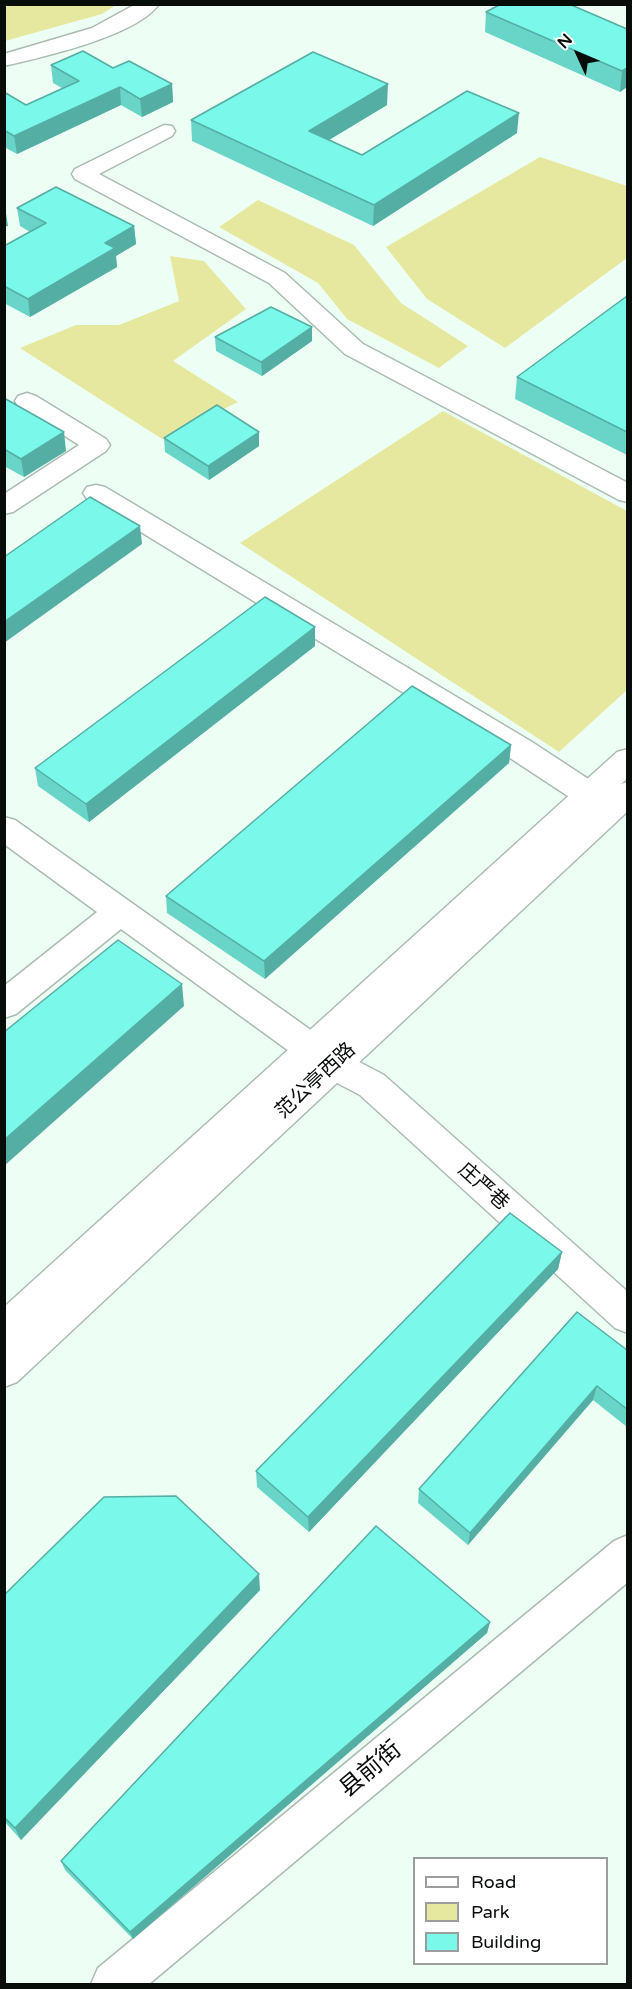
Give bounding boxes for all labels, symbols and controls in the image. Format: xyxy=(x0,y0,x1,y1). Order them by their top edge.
north arrow xyxy=(548,24,608,84)
text: N xyxy=(553,30,577,53)
street label: 范公亭西路 xyxy=(271,1038,361,1124)
street label: 庄严巷 xyxy=(453,1158,513,1216)
street label: 县前街 xyxy=(334,1736,408,1804)
legend xyxy=(413,1857,608,1965)
text: Road xyxy=(471,1871,516,1893)
text: Park xyxy=(471,1901,509,1923)
text: Building xyxy=(471,1931,541,1953)

